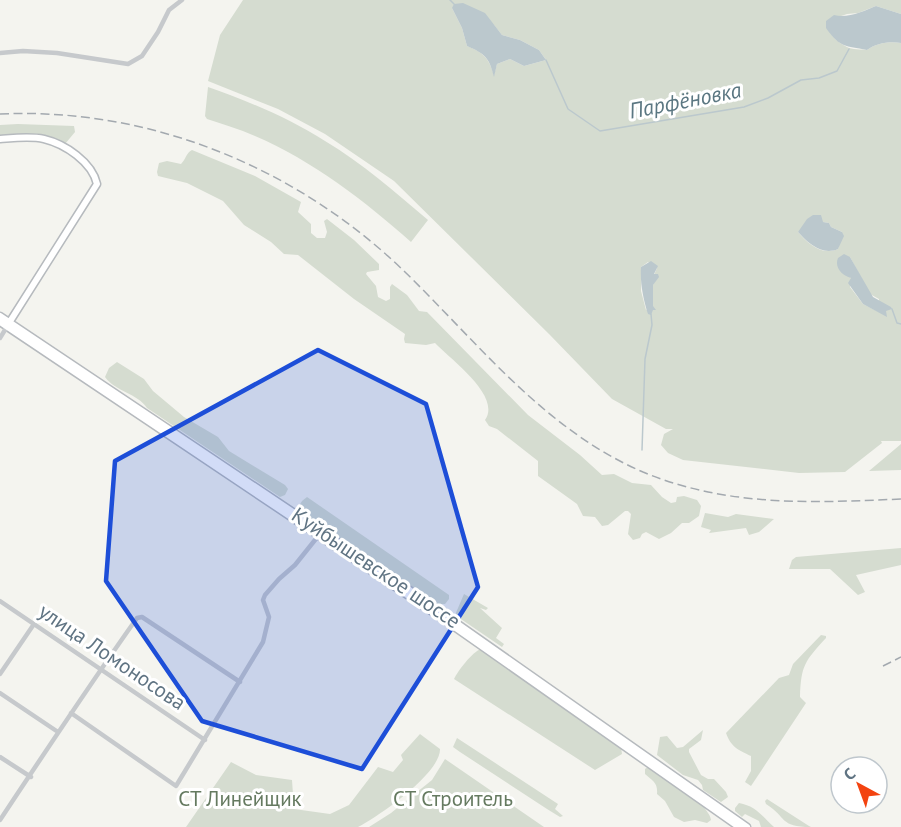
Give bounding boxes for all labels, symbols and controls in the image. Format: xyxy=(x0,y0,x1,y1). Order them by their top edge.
water label: Парфёновка xyxy=(627,75,744,125)
street label: Куйбышевское шоссе xyxy=(287,501,466,634)
street label: улица Ломоносова xyxy=(34,597,191,716)
north arrow xyxy=(829,755,889,815)
text: С xyxy=(839,763,859,784)
park label: СТ Линейщик xyxy=(178,785,302,812)
park label: СТ Строитель xyxy=(393,785,513,812)

